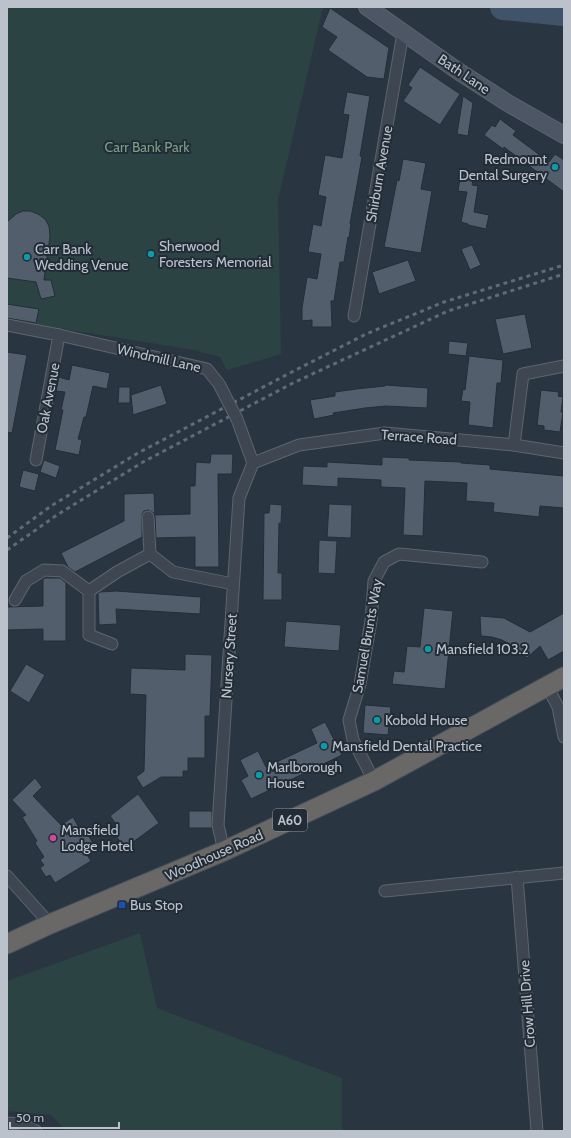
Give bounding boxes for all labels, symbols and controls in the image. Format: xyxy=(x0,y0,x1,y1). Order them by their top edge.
street label: Bath Lane xyxy=(434,50,494,98)
street label: Shirburn Avenue xyxy=(362,124,396,224)
park label: Carr Bank Park xyxy=(105,138,190,156)
place label: Redmount Dental Surgery xyxy=(459,150,547,184)
marker: Redmount Dental Surgery xyxy=(550,162,560,172)
place label: Sherwood Foresters Memorial xyxy=(159,237,272,271)
place label: Carr Bank Wedding Venue xyxy=(35,240,129,274)
marker: Sherwood Foresters Memorial xyxy=(146,249,156,259)
marker: Carr Bank Wedding Venue xyxy=(22,252,32,262)
street label: Windmill Lane xyxy=(115,340,203,376)
street label: Oak Avenue xyxy=(32,361,64,435)
street label: Terrace Road xyxy=(380,425,458,449)
street label: Samuel Brunts Way xyxy=(348,577,386,695)
street label: Nursery Street xyxy=(217,613,241,699)
place label: Mansfield 103.2 xyxy=(436,640,529,658)
marker: Mansfield 103.2 xyxy=(423,644,433,654)
place label: Kobold House xyxy=(385,711,467,729)
marker: Kobold House xyxy=(372,715,382,725)
place label: Mansfield Dental Practice xyxy=(332,737,482,755)
marker: Mansfield Dental Practice xyxy=(319,741,329,751)
place label: Marlborough House xyxy=(267,758,342,792)
marker: Marlborough House xyxy=(254,770,264,780)
road number: A60 xyxy=(273,809,307,831)
place label: Mansfield Lodge Hotel xyxy=(61,821,134,855)
street label: Woodhouse Road xyxy=(162,825,266,885)
marker: Mansfield Lodge Hotel xyxy=(48,833,58,843)
place label: Bus Stop xyxy=(130,896,183,914)
marker: Bus Stop xyxy=(117,900,127,910)
street label: Crow Hill Drive xyxy=(515,960,539,1048)
scale bar xyxy=(10,1104,119,1130)
text: 50 m xyxy=(16,1110,44,1125)

